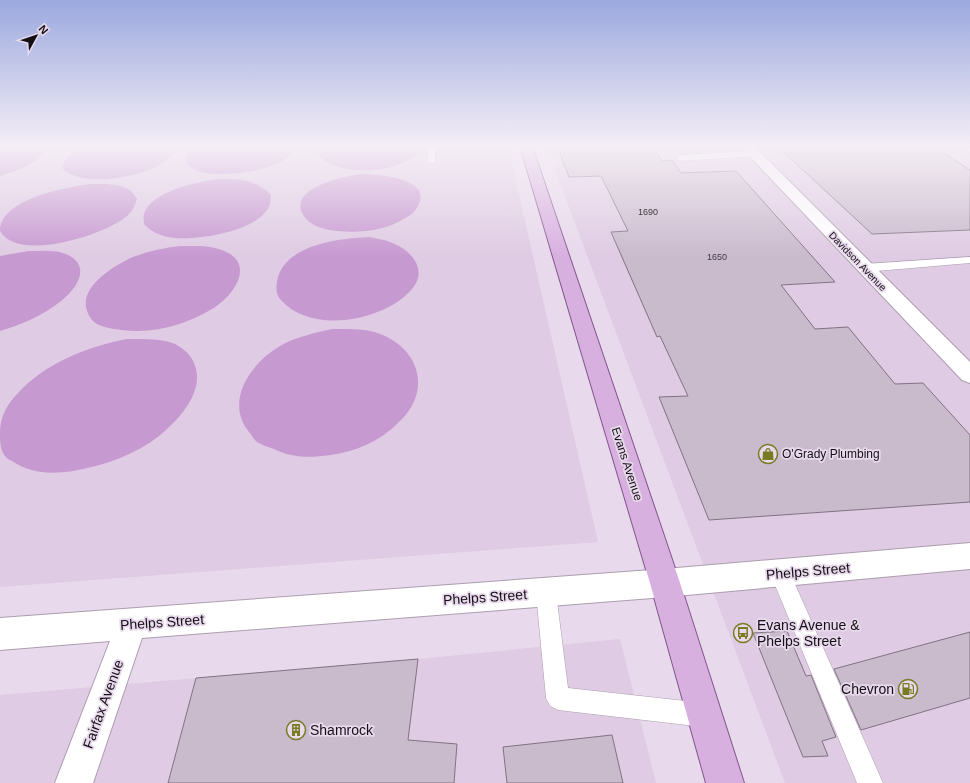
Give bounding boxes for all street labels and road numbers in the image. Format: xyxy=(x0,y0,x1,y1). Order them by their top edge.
street label: Davidson Avenue xyxy=(827,230,889,293)
street label: Evans Avenue xyxy=(609,425,646,503)
street label: Phelps Street xyxy=(765,559,851,583)
street label: Phelps Street xyxy=(443,586,528,608)
street label: Phelps Street xyxy=(120,611,205,633)
street label: Fairfax Avenue xyxy=(80,657,127,750)

